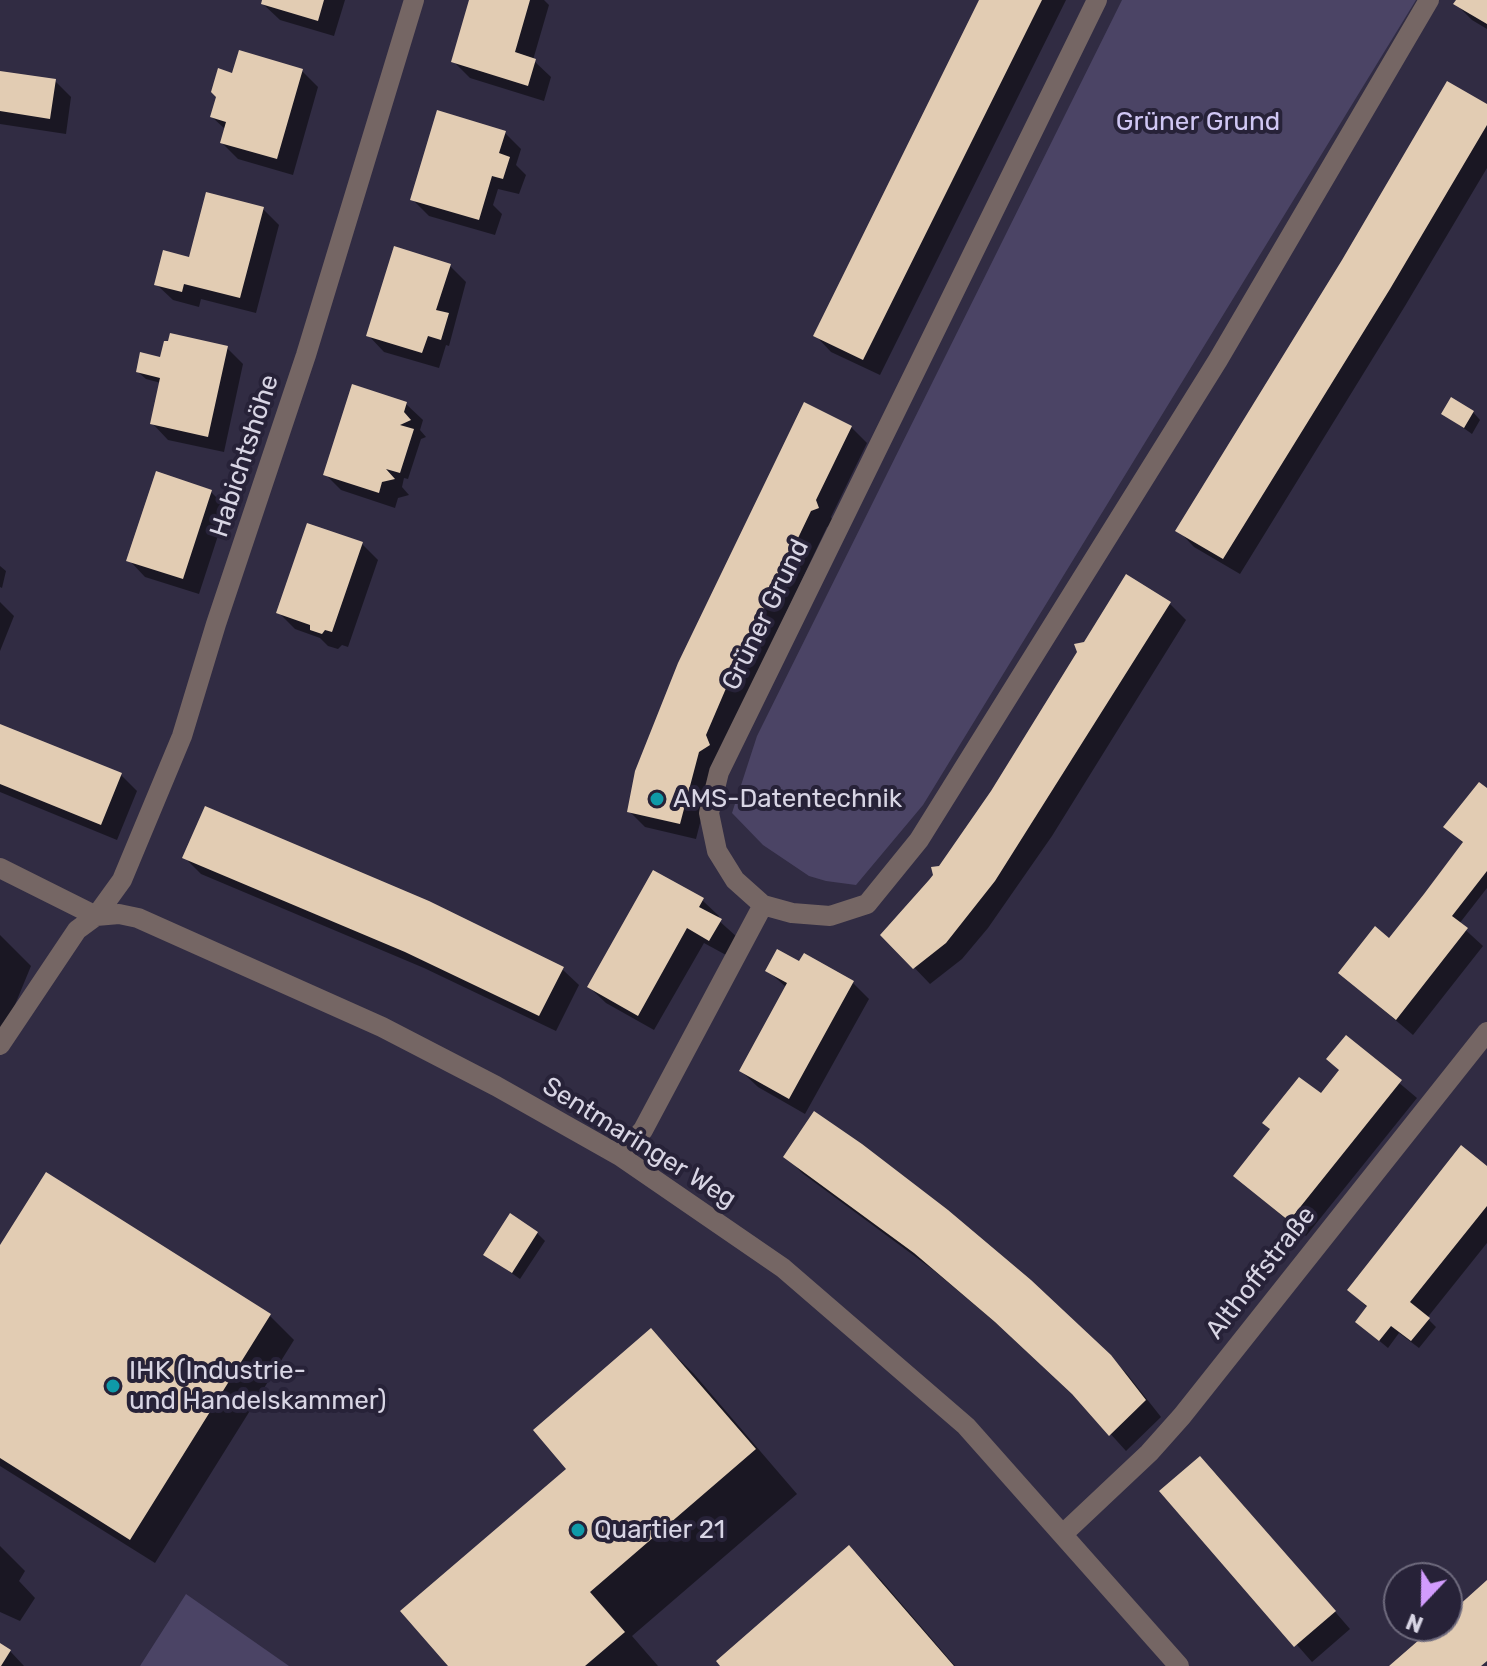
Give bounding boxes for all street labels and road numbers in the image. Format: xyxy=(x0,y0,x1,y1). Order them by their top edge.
street label: Habichtshöhe xyxy=(204,371,286,541)
street label: Grüner Grund xyxy=(716,534,816,696)
street label: Sentmaringer Weg xyxy=(536,1071,742,1215)
street label: Althoffstraße xyxy=(1200,1200,1322,1346)

